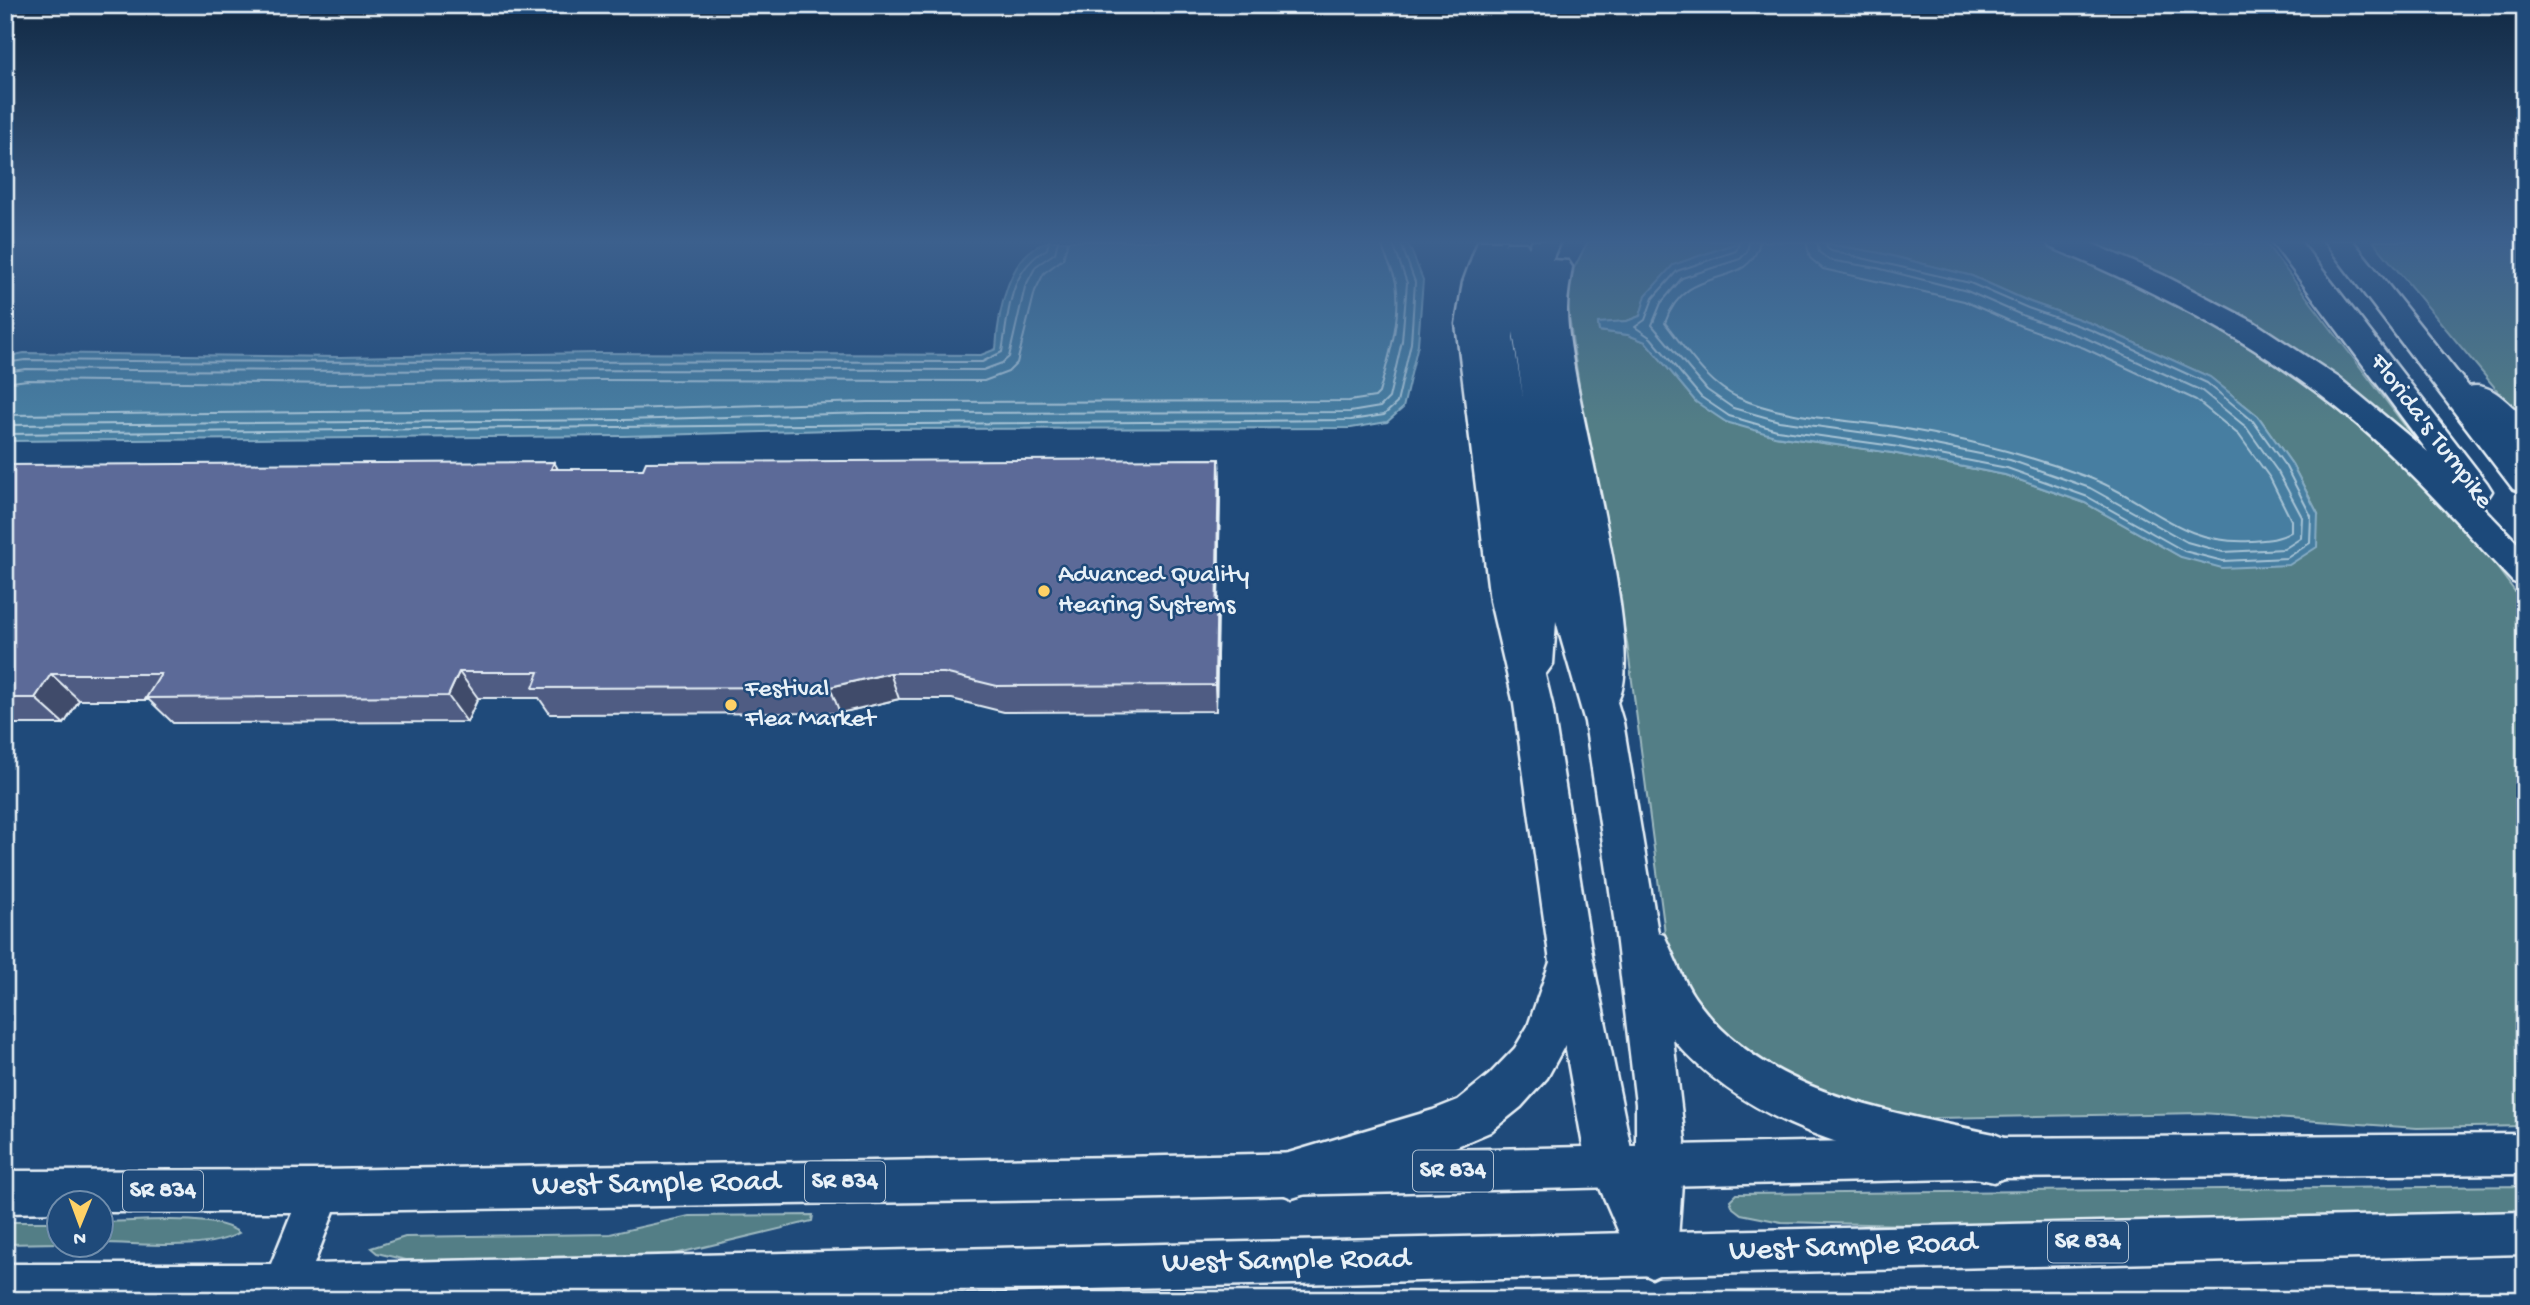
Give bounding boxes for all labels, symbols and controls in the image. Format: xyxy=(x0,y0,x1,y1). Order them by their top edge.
street label: Florida's Turnpike xyxy=(2361,347,2499,516)
place label: Advanced Quality Hearing Systems xyxy=(1058,561,1250,622)
marker: Advanced Quality Hearing Systems xyxy=(1036,583,1052,599)
place label: Festival Flea Market xyxy=(744,675,878,736)
marker: Festival Flea Market xyxy=(723,697,739,713)
road number: SR 834 xyxy=(1413,1150,1493,1191)
road number: SR 834 xyxy=(805,1162,885,1202)
street label: West Sample Road xyxy=(532,1164,783,1206)
road number: SR 834 xyxy=(123,1170,203,1212)
north arrow xyxy=(46,1190,116,1260)
road number: SR 834 xyxy=(2048,1222,2128,1262)
street label: West Sample Road xyxy=(1728,1225,1980,1271)
text: N xyxy=(73,1226,86,1249)
street label: West Sample Road xyxy=(1162,1241,1413,1283)

